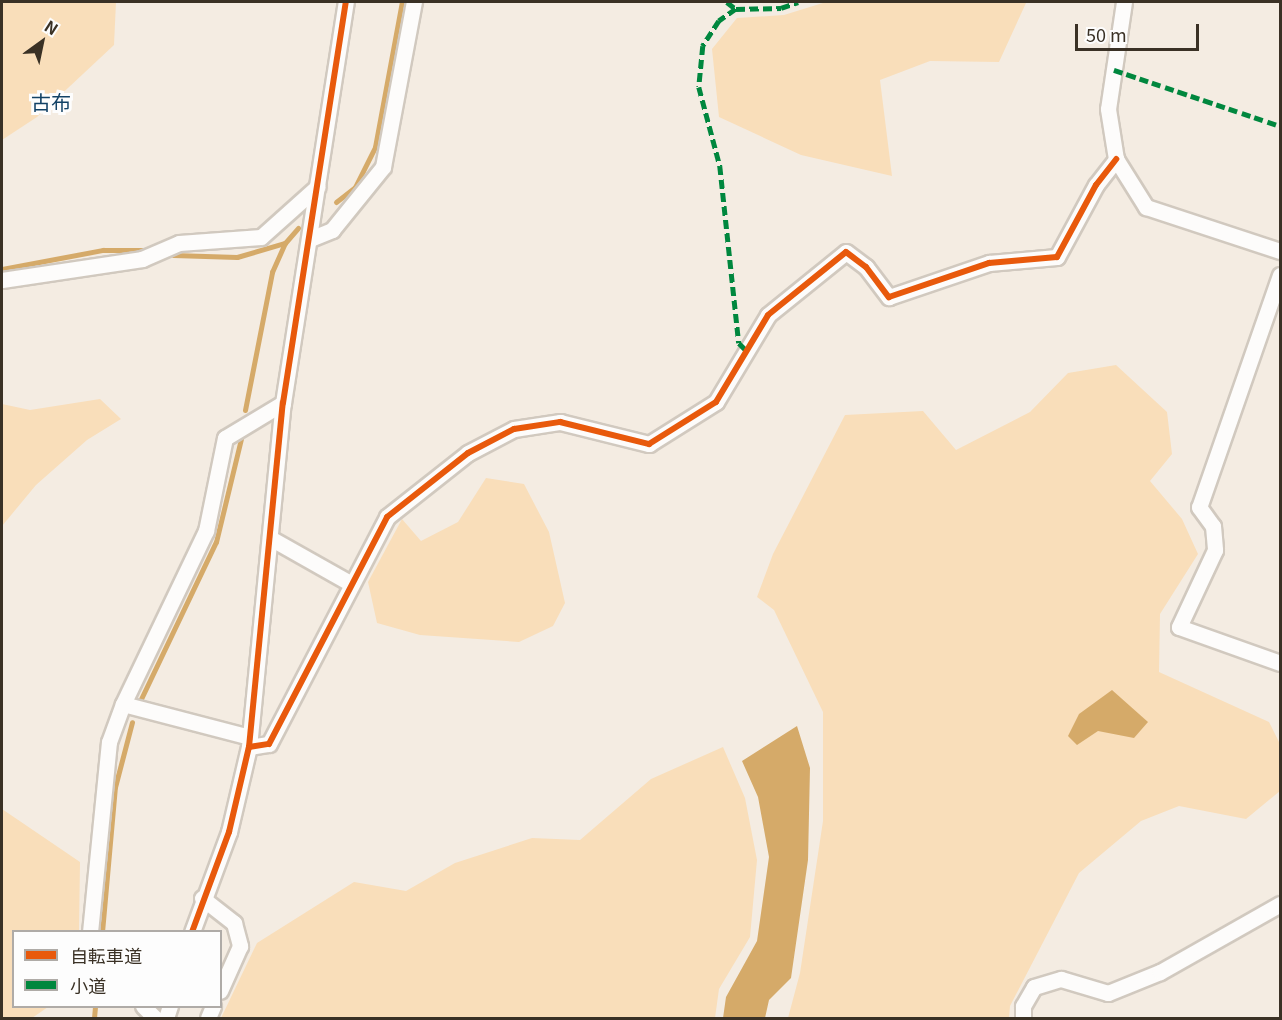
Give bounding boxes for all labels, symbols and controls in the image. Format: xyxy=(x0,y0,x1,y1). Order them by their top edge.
north arrow xyxy=(12,12,72,72)
scale bar xyxy=(1078,12,1202,50)
text: N xyxy=(40,14,63,40)
text: 50 m xyxy=(1086,21,1127,47)
district label: 古布 xyxy=(31,89,71,113)
legend xyxy=(12,930,222,1008)
text: 自転車道 xyxy=(70,942,142,968)
text: 小道 xyxy=(70,972,106,998)

